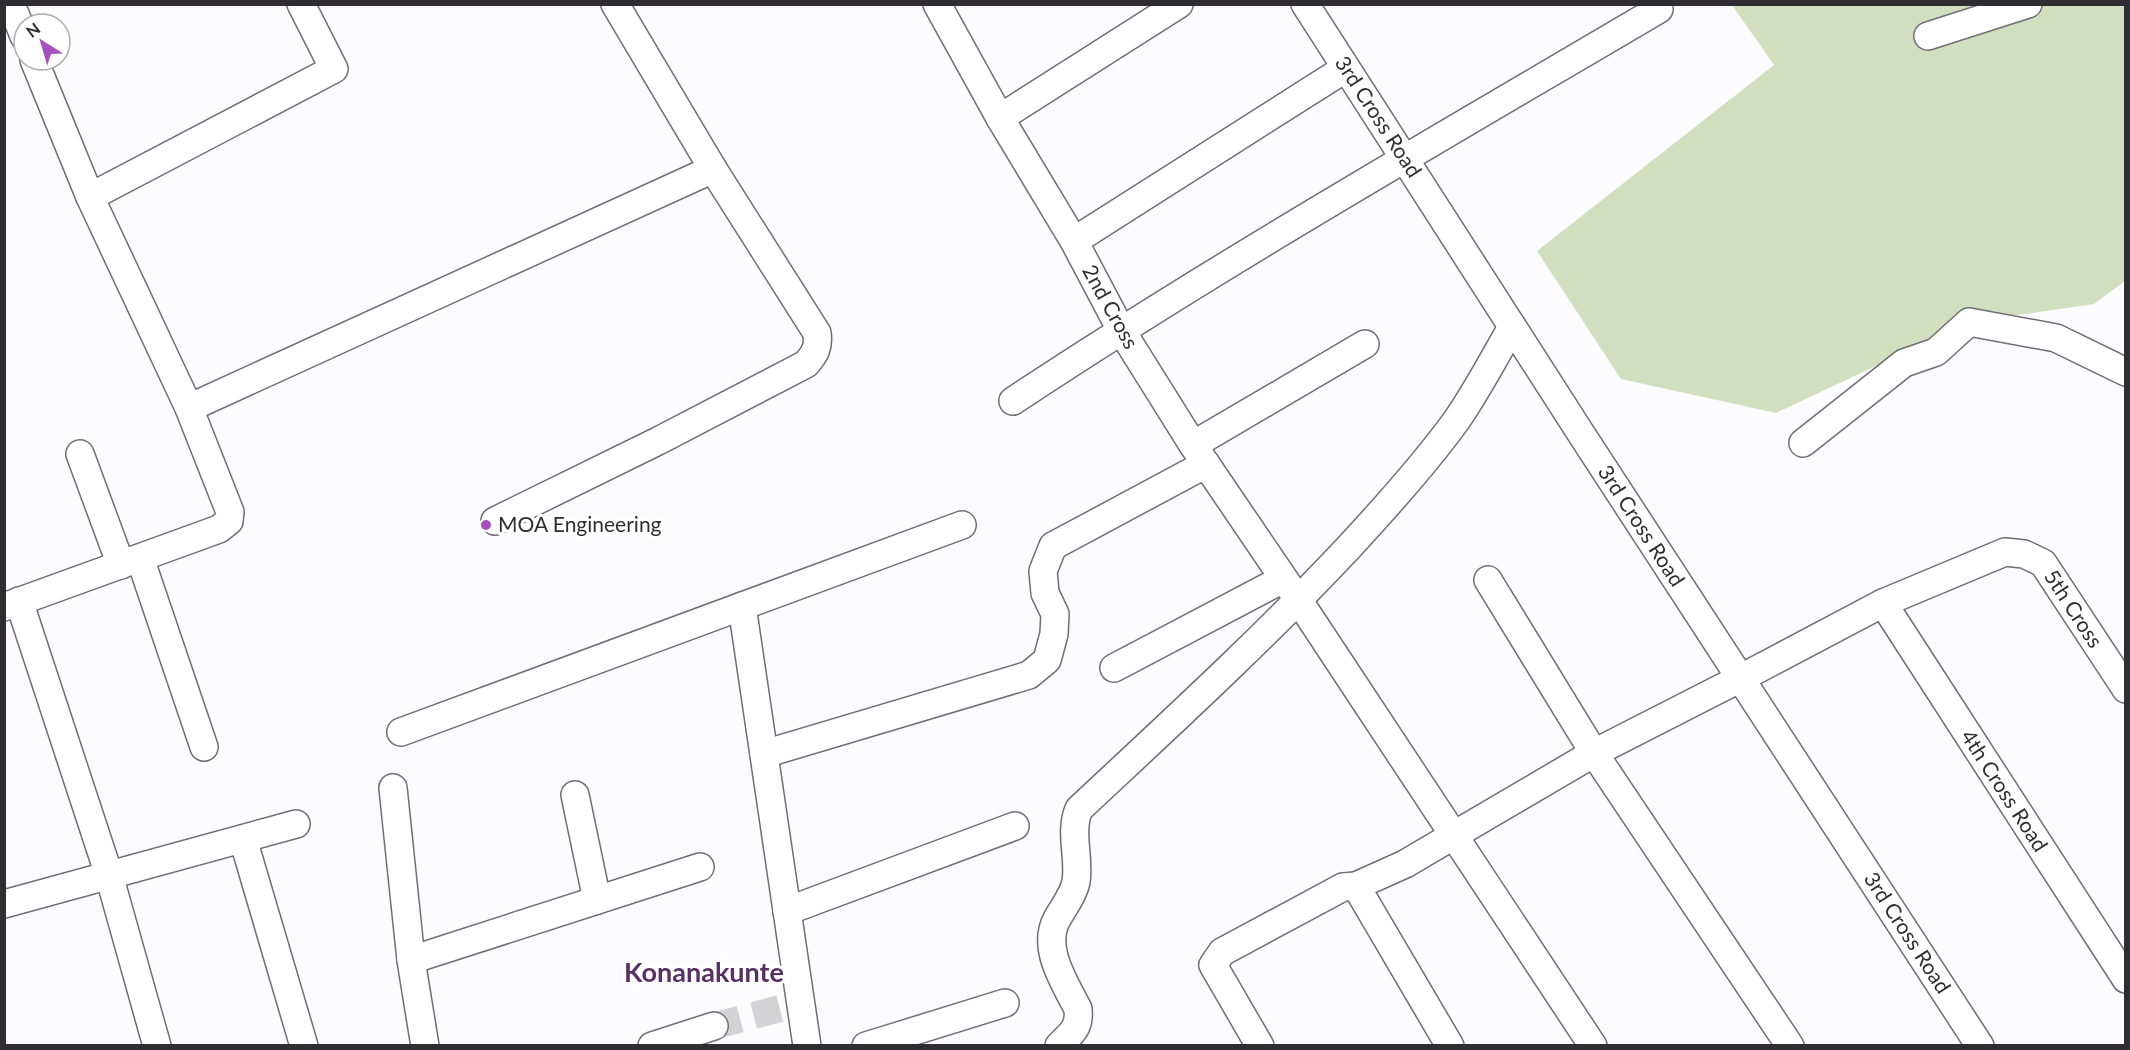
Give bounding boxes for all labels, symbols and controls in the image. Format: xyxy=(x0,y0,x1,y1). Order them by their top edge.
north arrow xyxy=(12,12,72,72)
text: N xyxy=(22,18,43,41)
street label: 3rd Cross Road xyxy=(1331,51,1428,182)
street label: 2nd Cross xyxy=(1078,260,1145,353)
street label: 3rd Cross Road xyxy=(1594,460,1691,591)
place label: MOA Engineering xyxy=(498,511,662,536)
marker: MOA Engineering xyxy=(479,518,493,532)
street label: 5th Cross xyxy=(2040,564,2109,652)
street label: 4th Cross Road xyxy=(1957,725,2054,856)
street label: 3rd Cross Road xyxy=(1860,867,1957,998)
district label: Konanakunte xyxy=(624,955,784,988)

